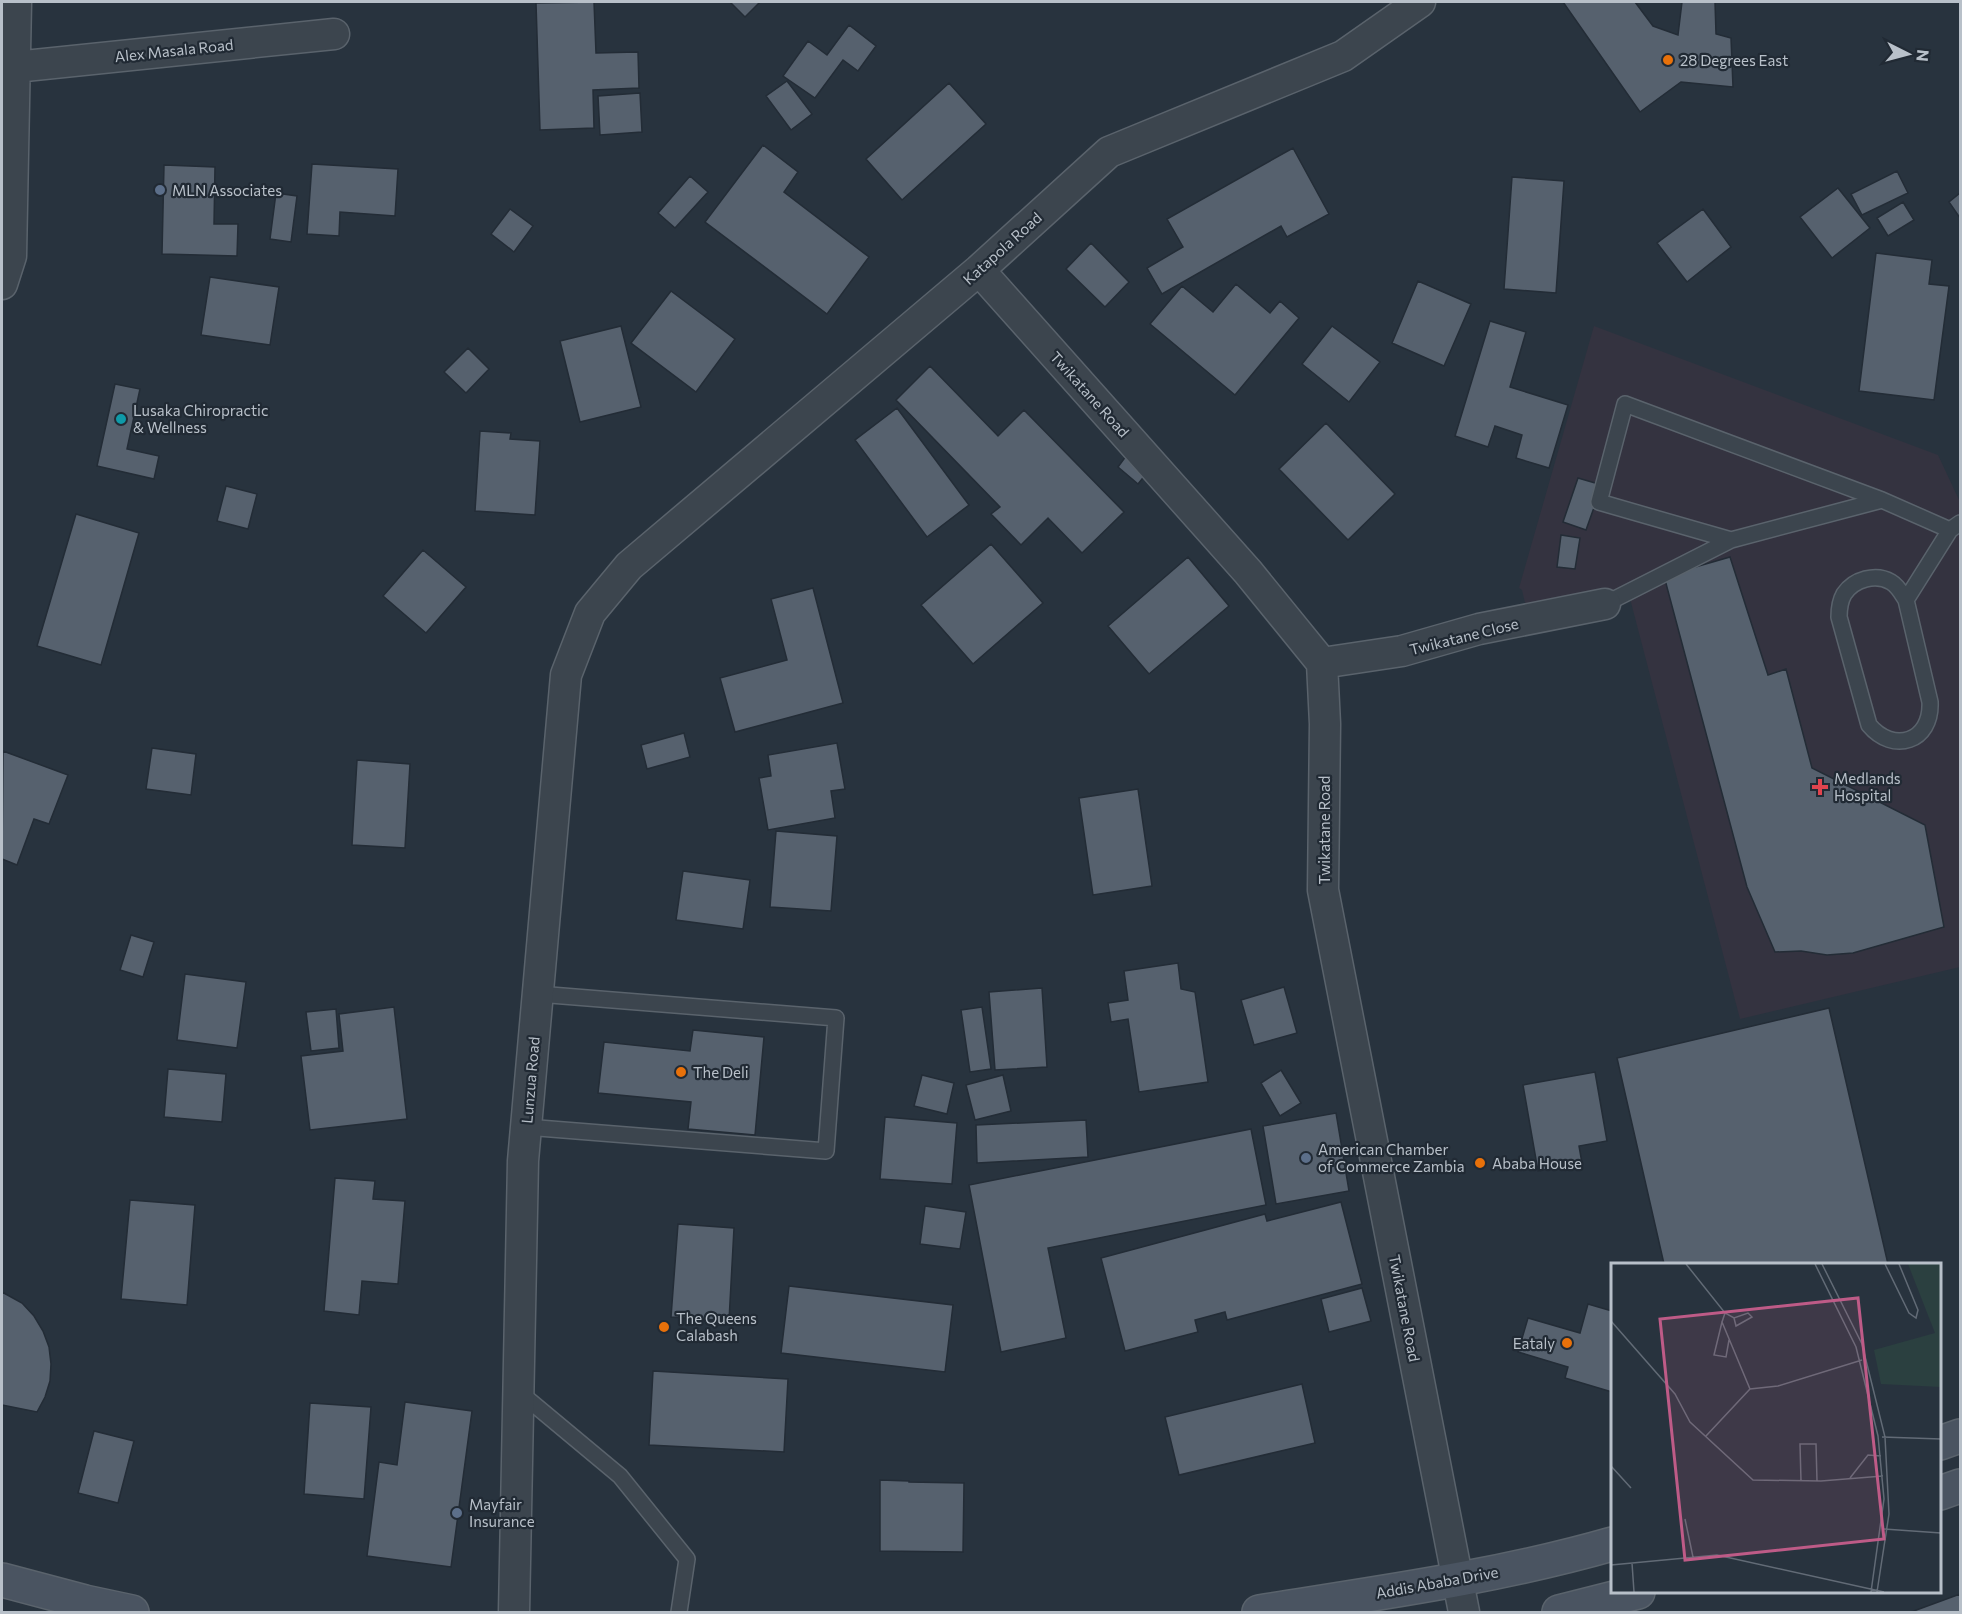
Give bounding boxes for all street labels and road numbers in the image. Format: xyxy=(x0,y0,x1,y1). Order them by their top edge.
street label: Alex Masala Road xyxy=(114,35,234,65)
street label: Katapola Road xyxy=(959,208,1045,288)
street label: Twikatane Road xyxy=(1047,348,1133,440)
street label: Twikatane Close xyxy=(1408,614,1520,658)
street label: Twikatane Road xyxy=(1315,776,1333,884)
street label: Lunzua Road xyxy=(517,1036,543,1124)
street label: Twikatane Road xyxy=(1386,1253,1424,1363)
street label: Addis Ababa Drive xyxy=(1374,1562,1500,1602)

